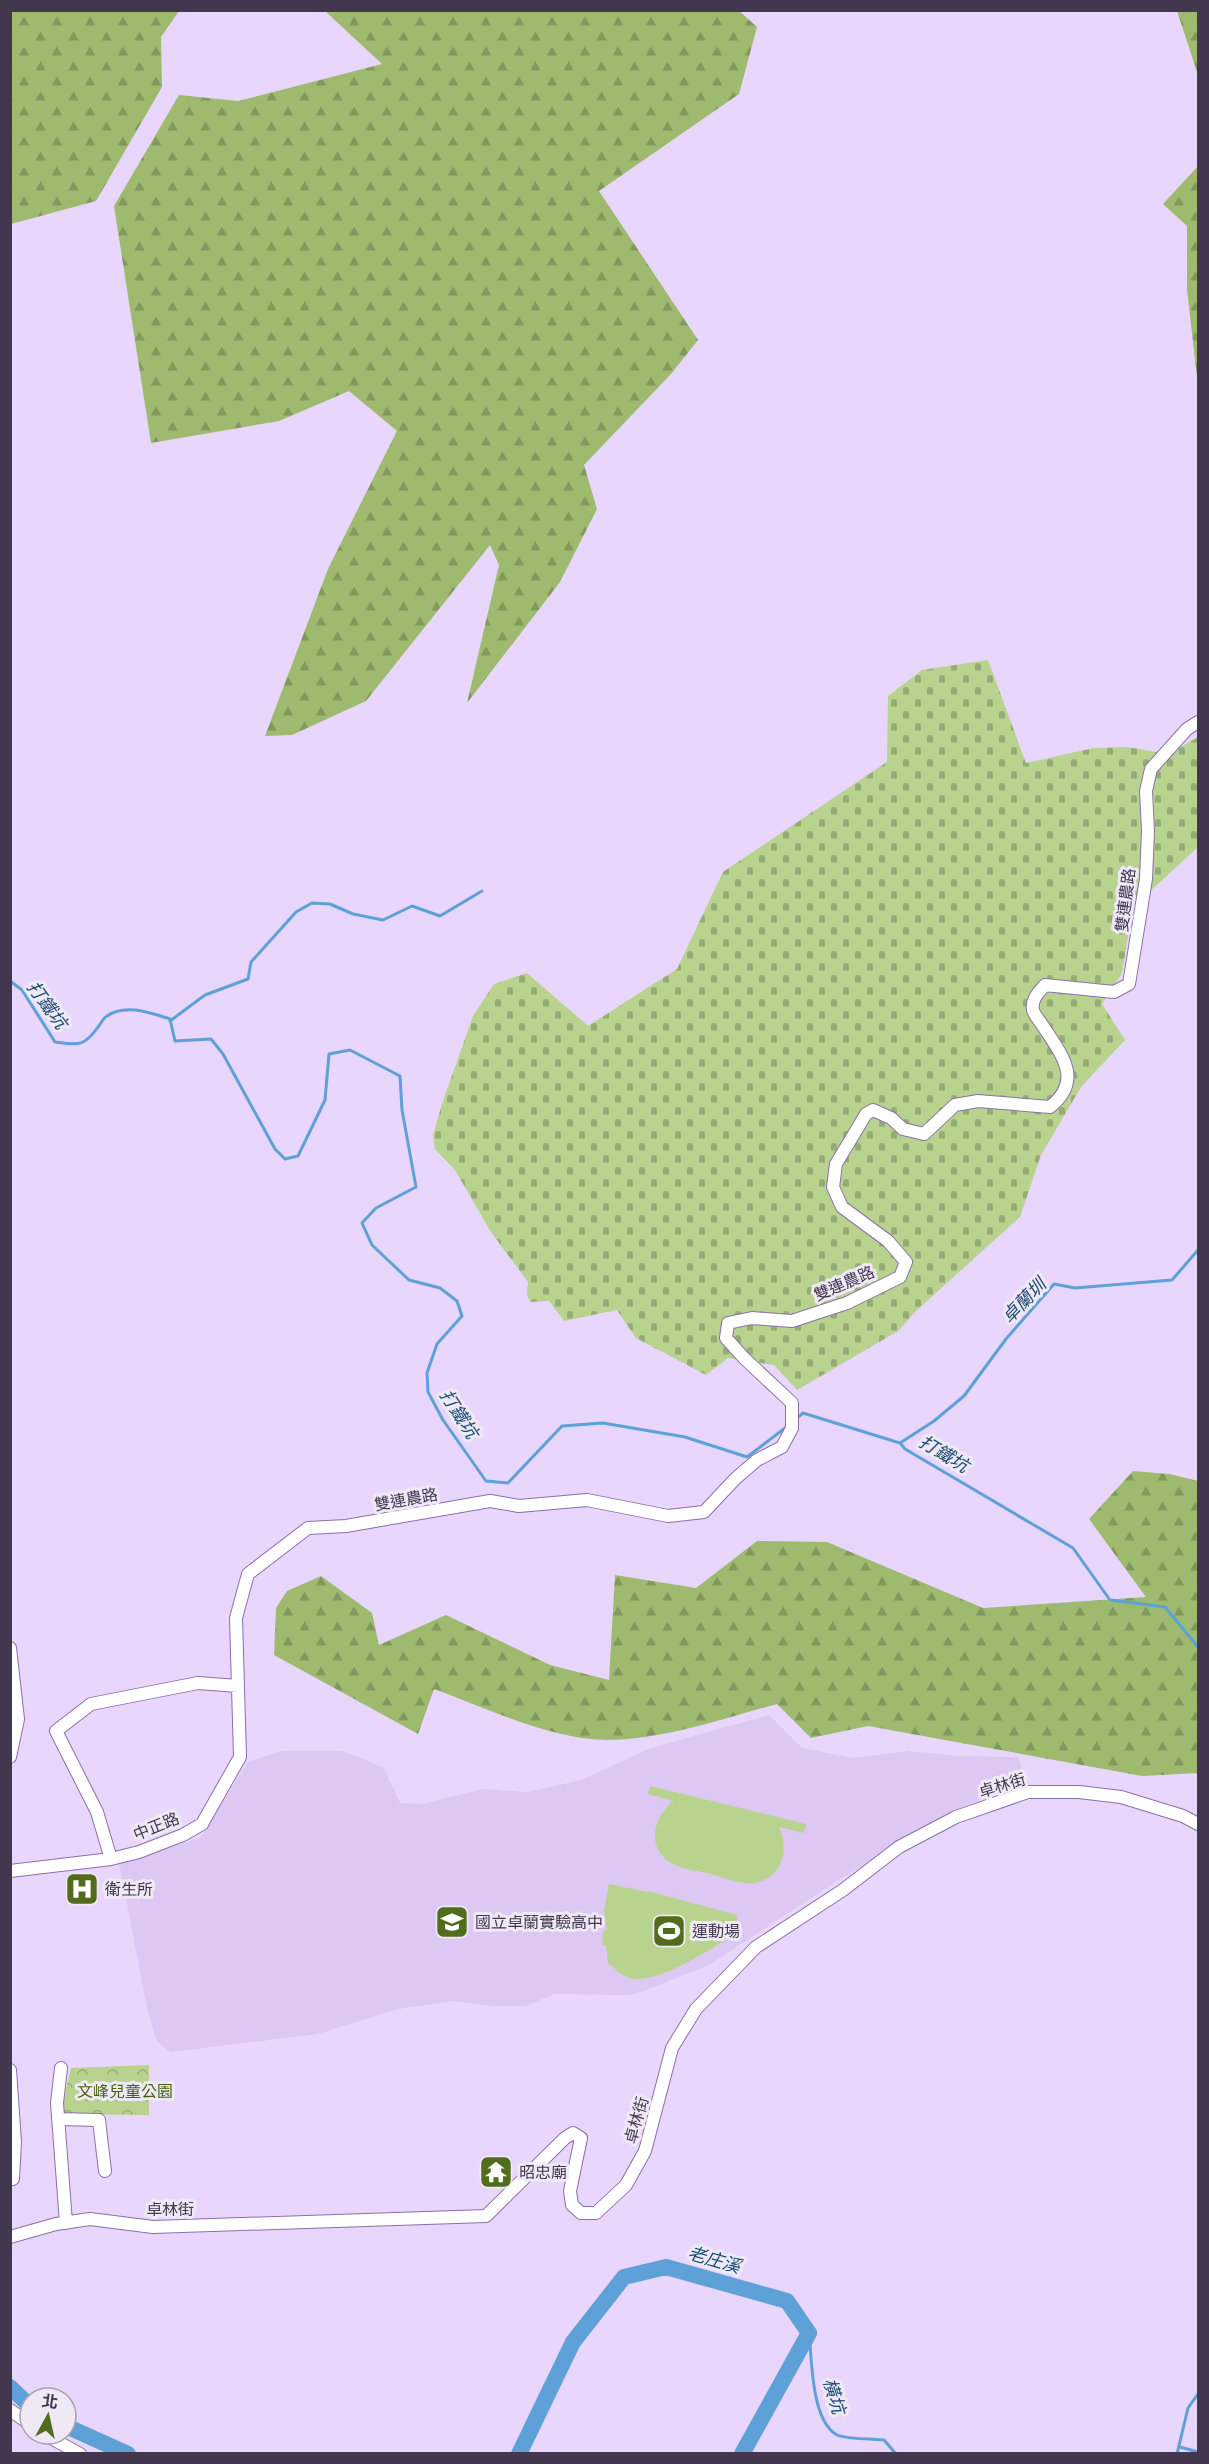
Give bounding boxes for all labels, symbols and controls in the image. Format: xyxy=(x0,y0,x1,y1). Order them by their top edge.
street label: 雙連農路 xyxy=(1112,867,1139,933)
water label: 打鐵坑 xyxy=(23,977,74,1035)
street label: 雙連農路 xyxy=(811,1262,877,1305)
water label: 卓蘭圳 xyxy=(997,1272,1052,1327)
water label: 打鐵坑 xyxy=(436,1385,485,1445)
water label: 打鐵坑 xyxy=(916,1431,975,1478)
street label: 雙連農路 xyxy=(373,1485,439,1514)
street label: 卓林街 xyxy=(976,1769,1028,1802)
street label: 中正路 xyxy=(130,1809,182,1844)
hospital icon: 衛生所 xyxy=(64,1871,100,1907)
place label: 衛生所 xyxy=(105,1880,153,1899)
school or university icon: 國立卓蘭實驗高中 xyxy=(434,1904,470,1940)
place label: 國立卓蘭實驗高中 xyxy=(475,1913,603,1932)
sports icon: 運動場 xyxy=(651,1913,687,1949)
place label: 運動場 xyxy=(692,1922,740,1941)
park label: 文峰兒童公園 xyxy=(77,2082,173,2101)
street label: 卓林街 xyxy=(621,2094,652,2146)
temple icon: 昭忠廟 xyxy=(478,2154,514,2190)
place label: 昭忠廟 xyxy=(519,2163,567,2182)
street label: 卓林街 xyxy=(146,2200,194,2219)
water label: 老庄溪 xyxy=(685,2242,746,2278)
water label: 橫坑 xyxy=(819,2376,851,2419)
north arrow xyxy=(18,2386,78,2446)
text: 北 xyxy=(41,2391,59,2412)

